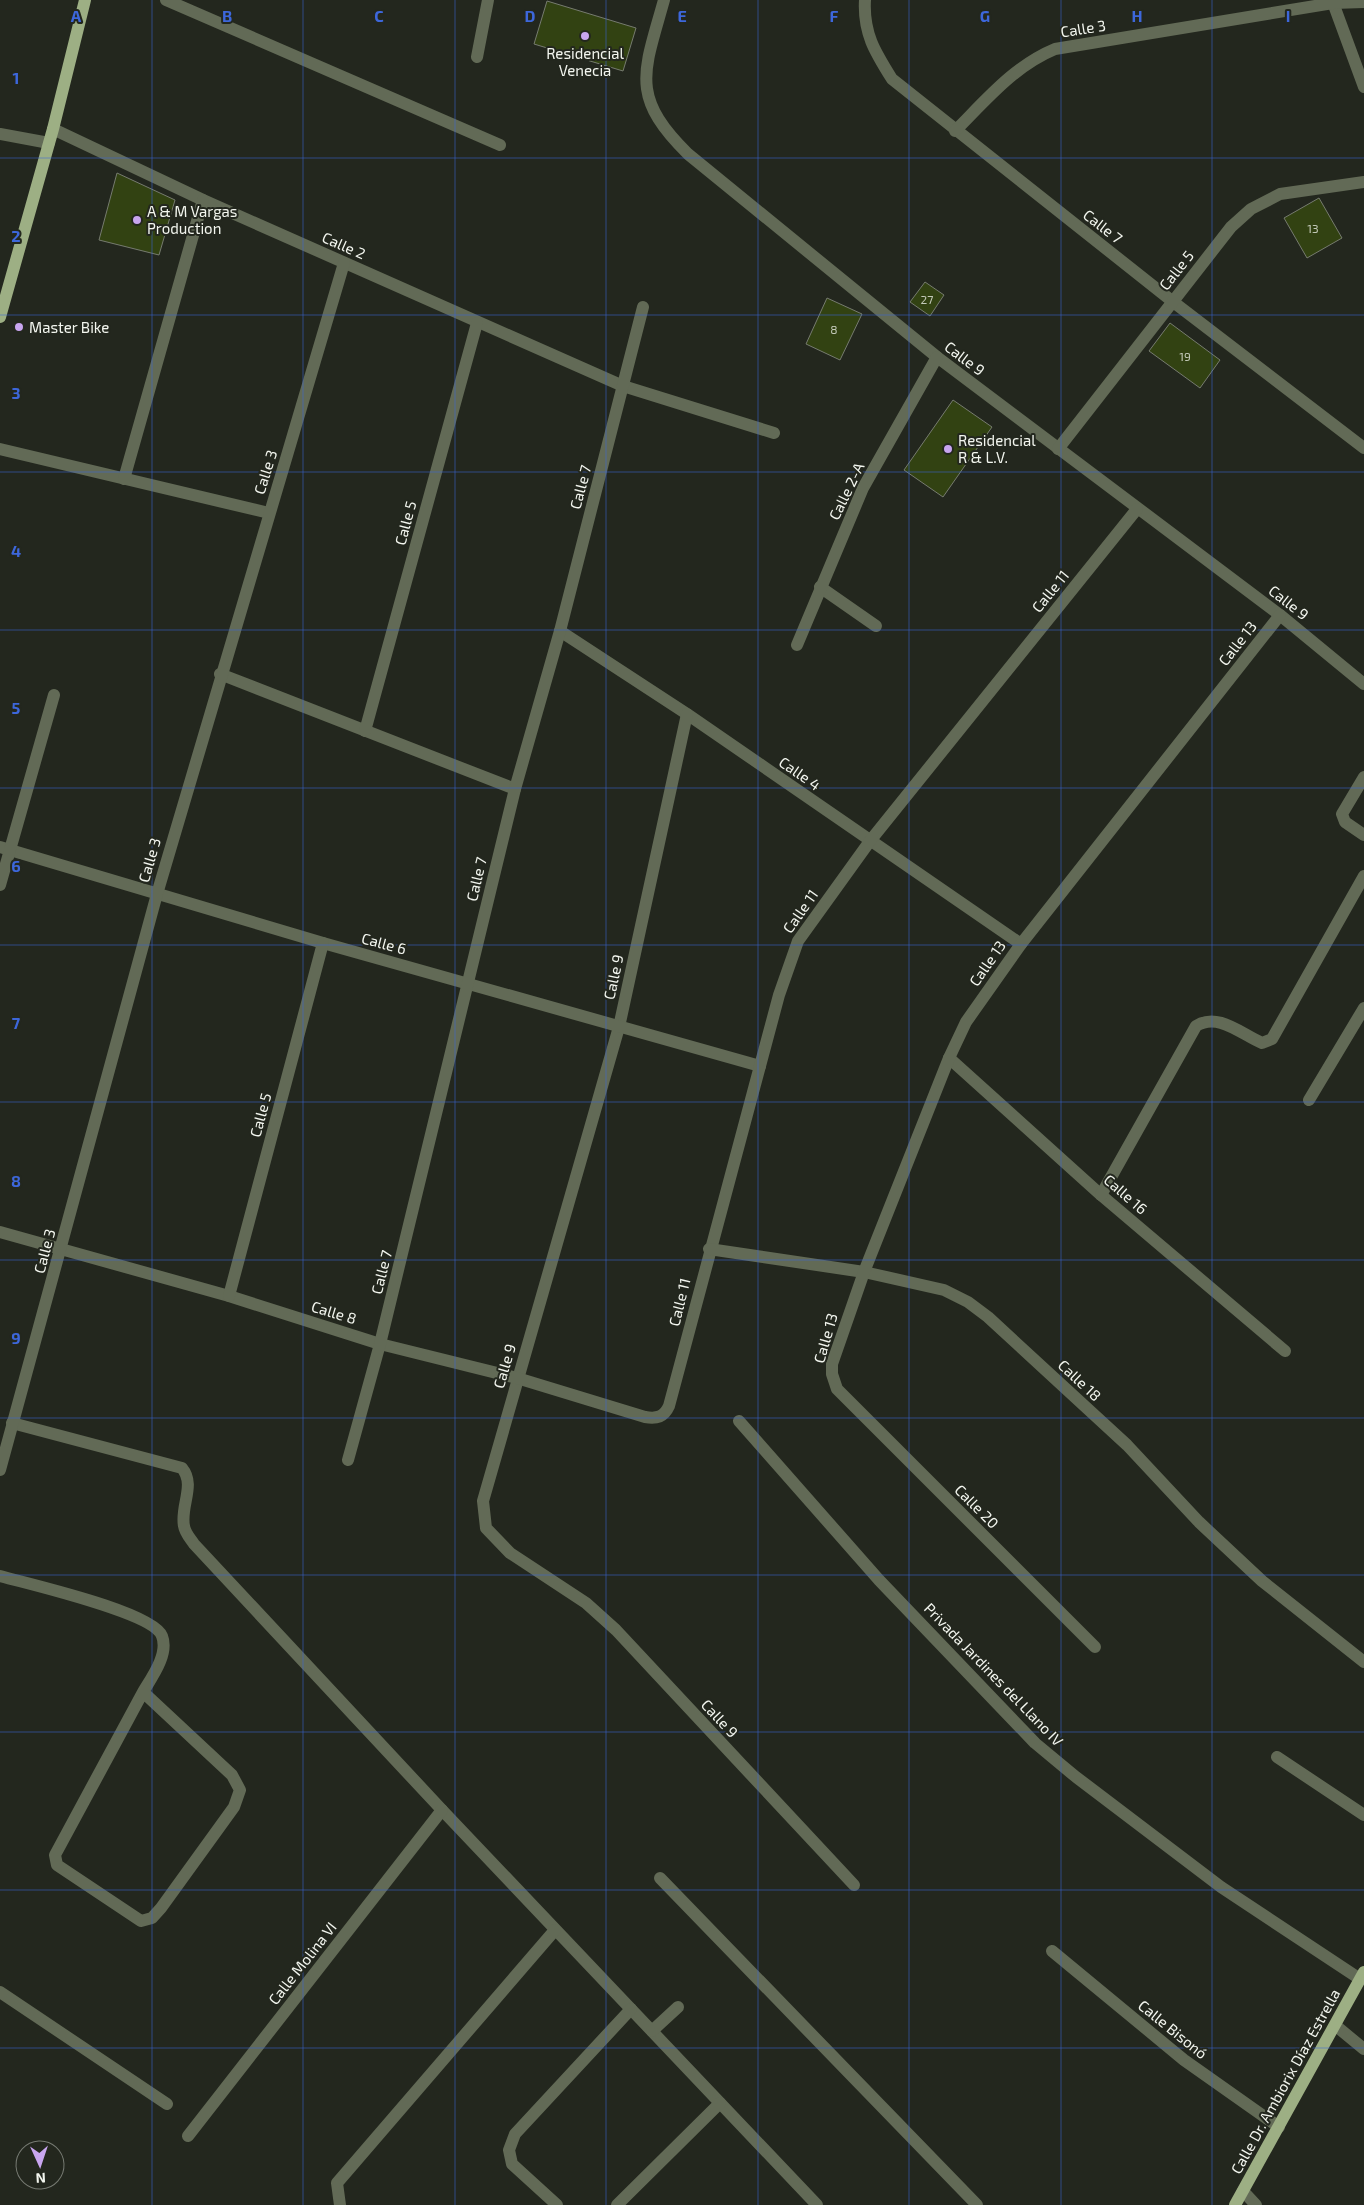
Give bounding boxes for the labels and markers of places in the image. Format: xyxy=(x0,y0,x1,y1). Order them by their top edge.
marker: Residencial Venecia xyxy=(579,30,591,42)
place label: Residencial Venecia xyxy=(546,44,624,79)
place label: A & M Vargas Production xyxy=(147,202,237,237)
marker: A & M Vargas Production xyxy=(131,214,143,226)
place label: Master Bike xyxy=(29,318,109,336)
marker: Master Bike xyxy=(13,321,25,333)
place label: Residencial R & L.V. xyxy=(958,431,1036,466)
marker: Residencial R & L.V. xyxy=(942,443,954,455)

